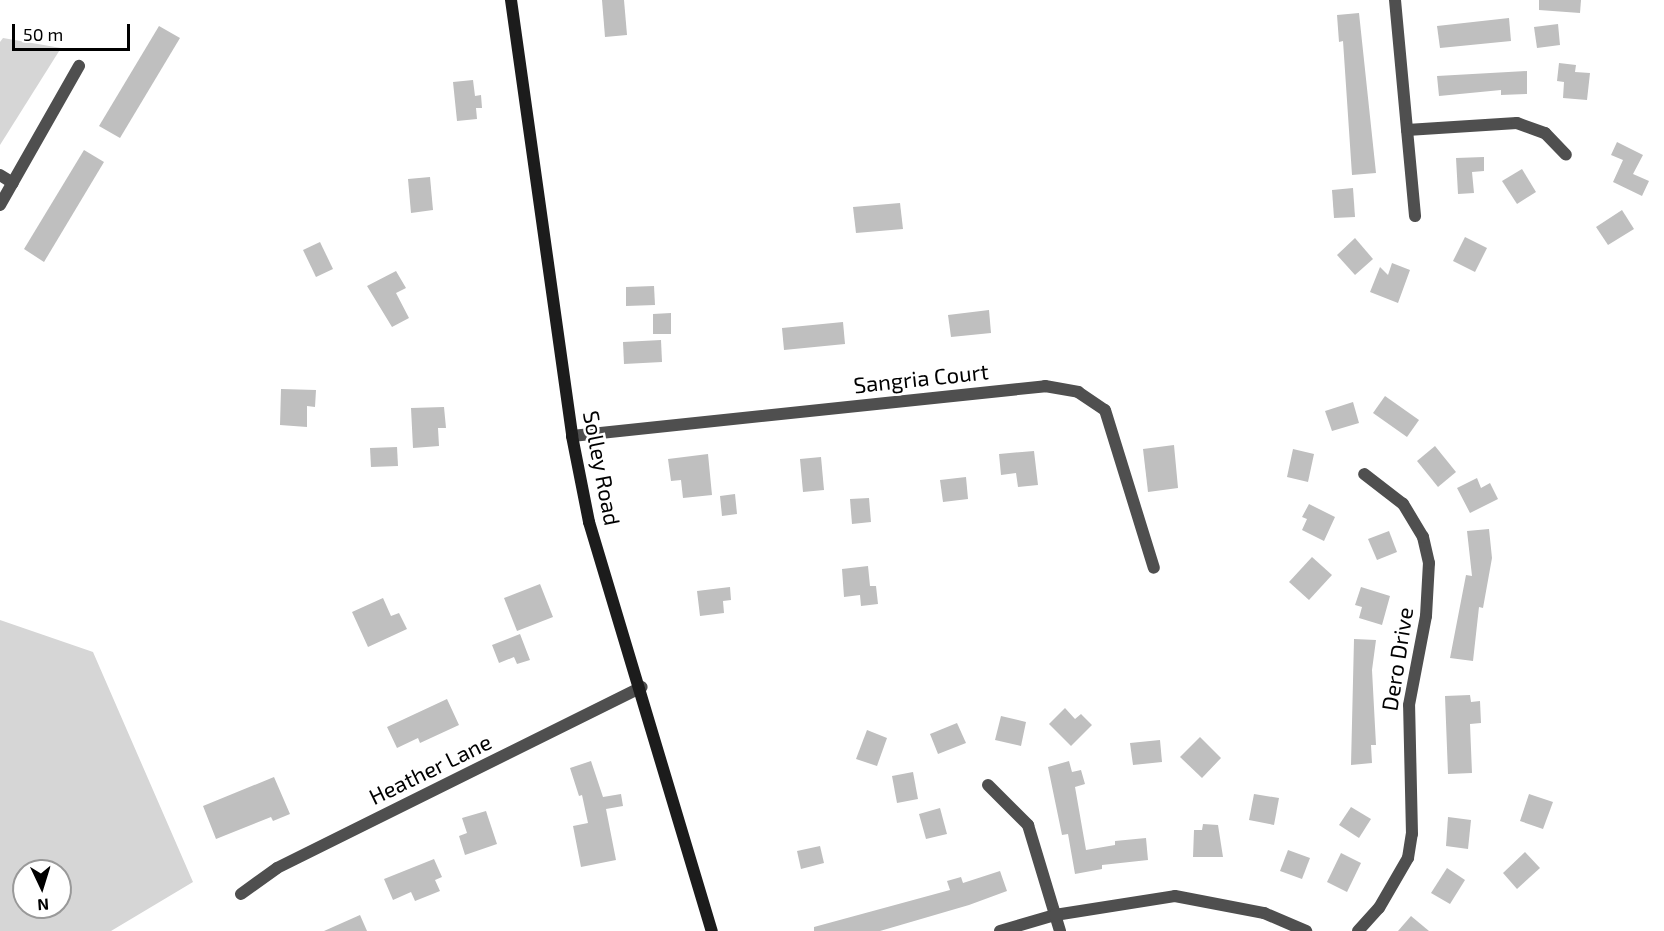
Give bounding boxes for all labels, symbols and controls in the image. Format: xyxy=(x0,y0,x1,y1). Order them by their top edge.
scale bar xyxy=(15,12,134,50)
text: 50 m xyxy=(23,23,63,45)
street label: Sangria Court xyxy=(852,358,990,398)
street label: Solley Road xyxy=(578,408,626,528)
street label: Dero Drive xyxy=(1376,605,1418,713)
street label: Heather Lane xyxy=(364,728,496,810)
north arrow xyxy=(12,859,72,919)
text: N xyxy=(37,896,50,915)

